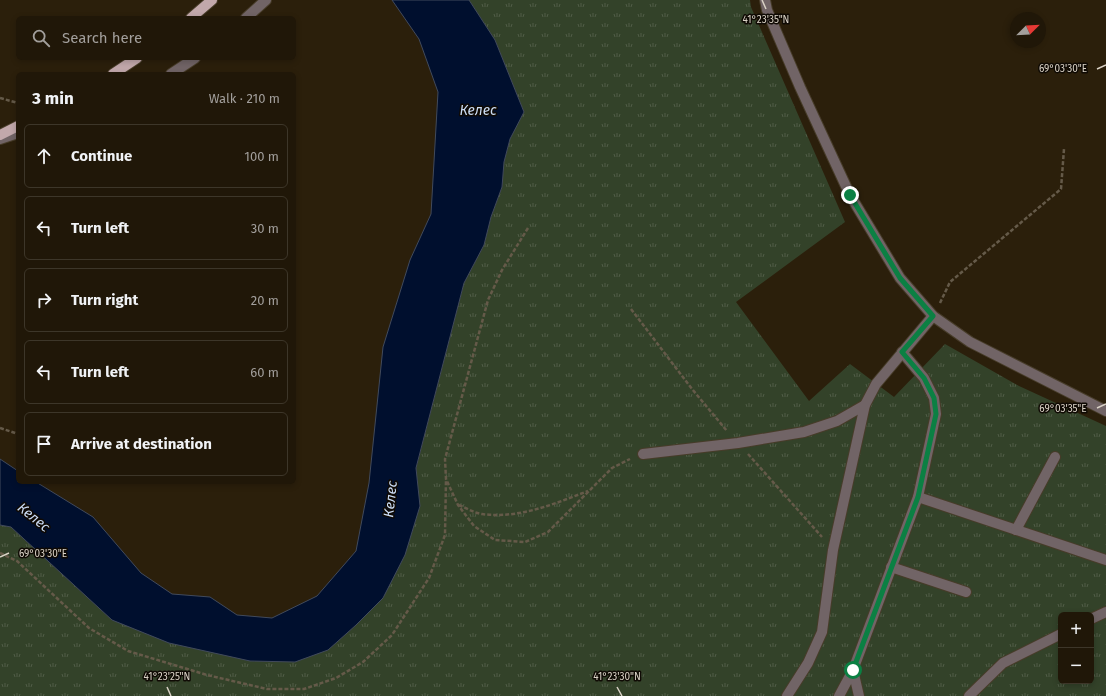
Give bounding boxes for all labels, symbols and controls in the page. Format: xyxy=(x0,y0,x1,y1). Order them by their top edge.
north arrow xyxy=(1010,12,1046,48)
text: 41°23'35"N xyxy=(743,14,789,26)
search box xyxy=(16,16,296,60)
icon: search xyxy=(30,27,52,49)
text: Search here xyxy=(62,29,142,47)
text: 69°03'30"E xyxy=(1039,63,1087,75)
text: 3 min xyxy=(32,88,74,109)
text: Walk · 210 m xyxy=(209,91,280,106)
water label: Келес xyxy=(459,102,497,119)
icon: ahead xyxy=(33,145,55,167)
text: Continue xyxy=(71,147,132,165)
text: 100 m xyxy=(244,149,279,164)
route end xyxy=(841,186,859,204)
icon: left xyxy=(33,217,55,239)
text: Turn left xyxy=(71,219,129,237)
text: 30 m xyxy=(251,221,279,236)
icon: right xyxy=(33,289,55,311)
text: Turn right xyxy=(71,291,138,309)
text: 20 m xyxy=(251,293,279,308)
icon: left xyxy=(33,361,55,383)
text: Turn left xyxy=(71,363,129,381)
text: 60 m xyxy=(250,365,279,380)
text: 69°03'35"E xyxy=(1039,403,1087,415)
icon: arrive xyxy=(33,433,55,455)
text: Arrive at destination xyxy=(71,435,212,453)
water label: Келес xyxy=(380,479,401,518)
water label: Келес xyxy=(14,499,54,536)
text: 69°03'30"E xyxy=(19,548,67,560)
map controls xyxy=(1058,612,1094,684)
button: + xyxy=(1058,612,1094,648)
button: − xyxy=(1058,648,1094,684)
route start xyxy=(844,661,862,679)
text: 41°23'25"N xyxy=(144,671,190,683)
text: 41°23'30"N xyxy=(593,671,641,683)

